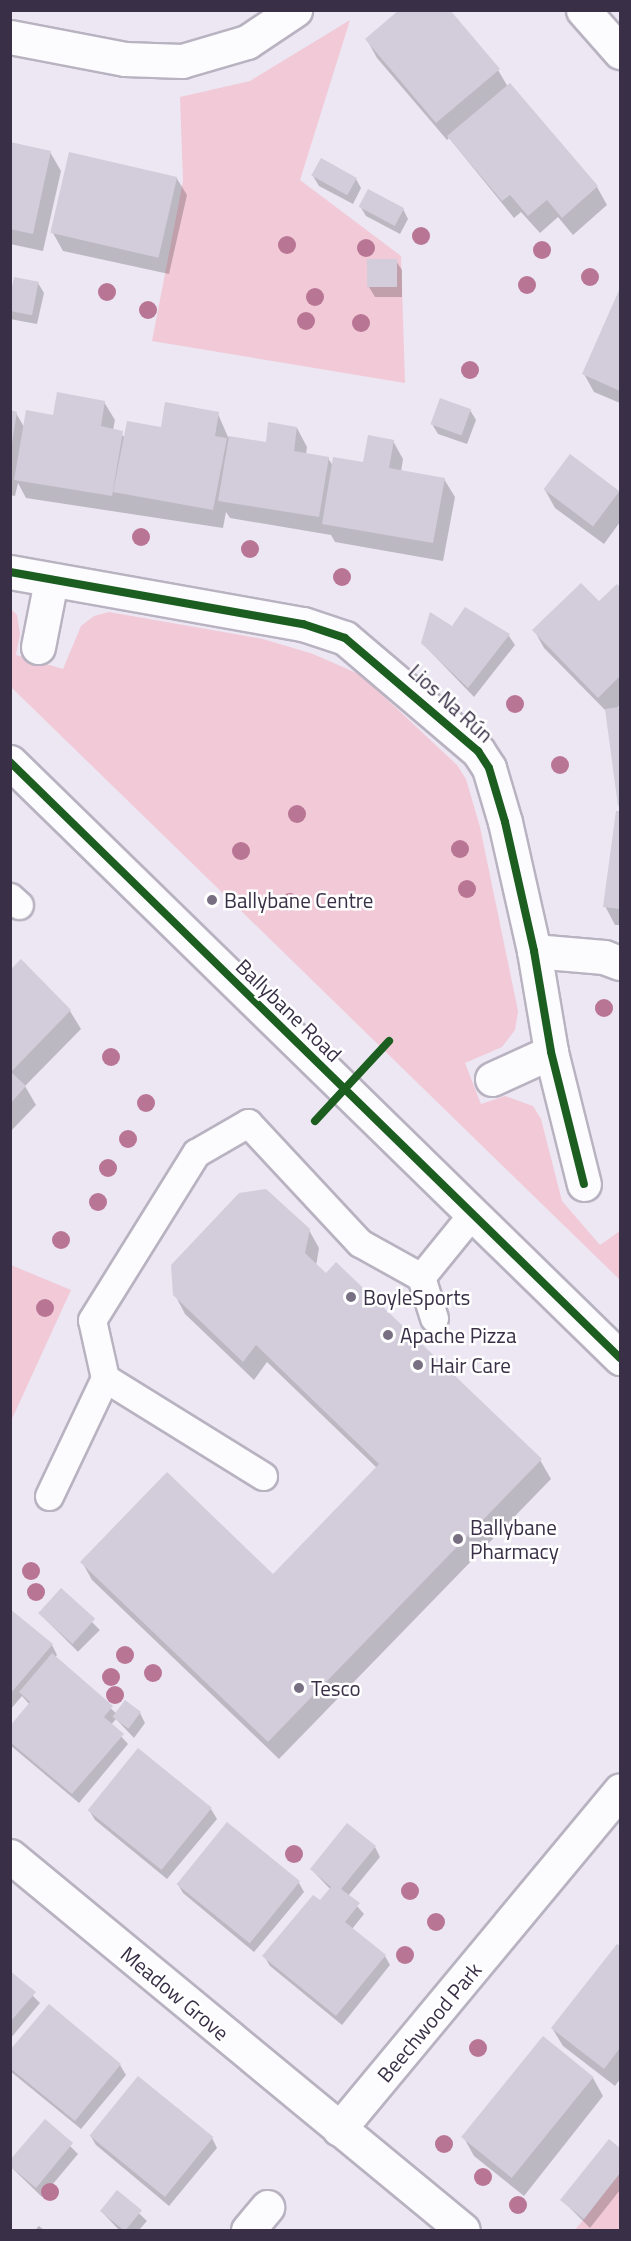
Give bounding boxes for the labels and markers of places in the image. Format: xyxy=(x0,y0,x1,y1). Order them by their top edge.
place label: Ballybane Centre xyxy=(224,887,373,913)
marker: Ballybane Centre xyxy=(205,893,219,907)
place label: BoyleSports xyxy=(363,1284,470,1310)
marker: BoyleSports xyxy=(344,1290,358,1304)
place label: Apache Pizza xyxy=(400,1322,516,1348)
marker: Apache Pizza xyxy=(381,1328,395,1342)
place label: Hair Care xyxy=(430,1352,511,1378)
marker: Hair Care xyxy=(411,1358,425,1372)
place label: Ballybane Pharmacy xyxy=(470,1514,559,1564)
marker: Ballybane Pharmacy xyxy=(451,1532,465,1546)
place label: Tesco xyxy=(311,1675,361,1701)
marker: Tesco xyxy=(292,1681,306,1695)

